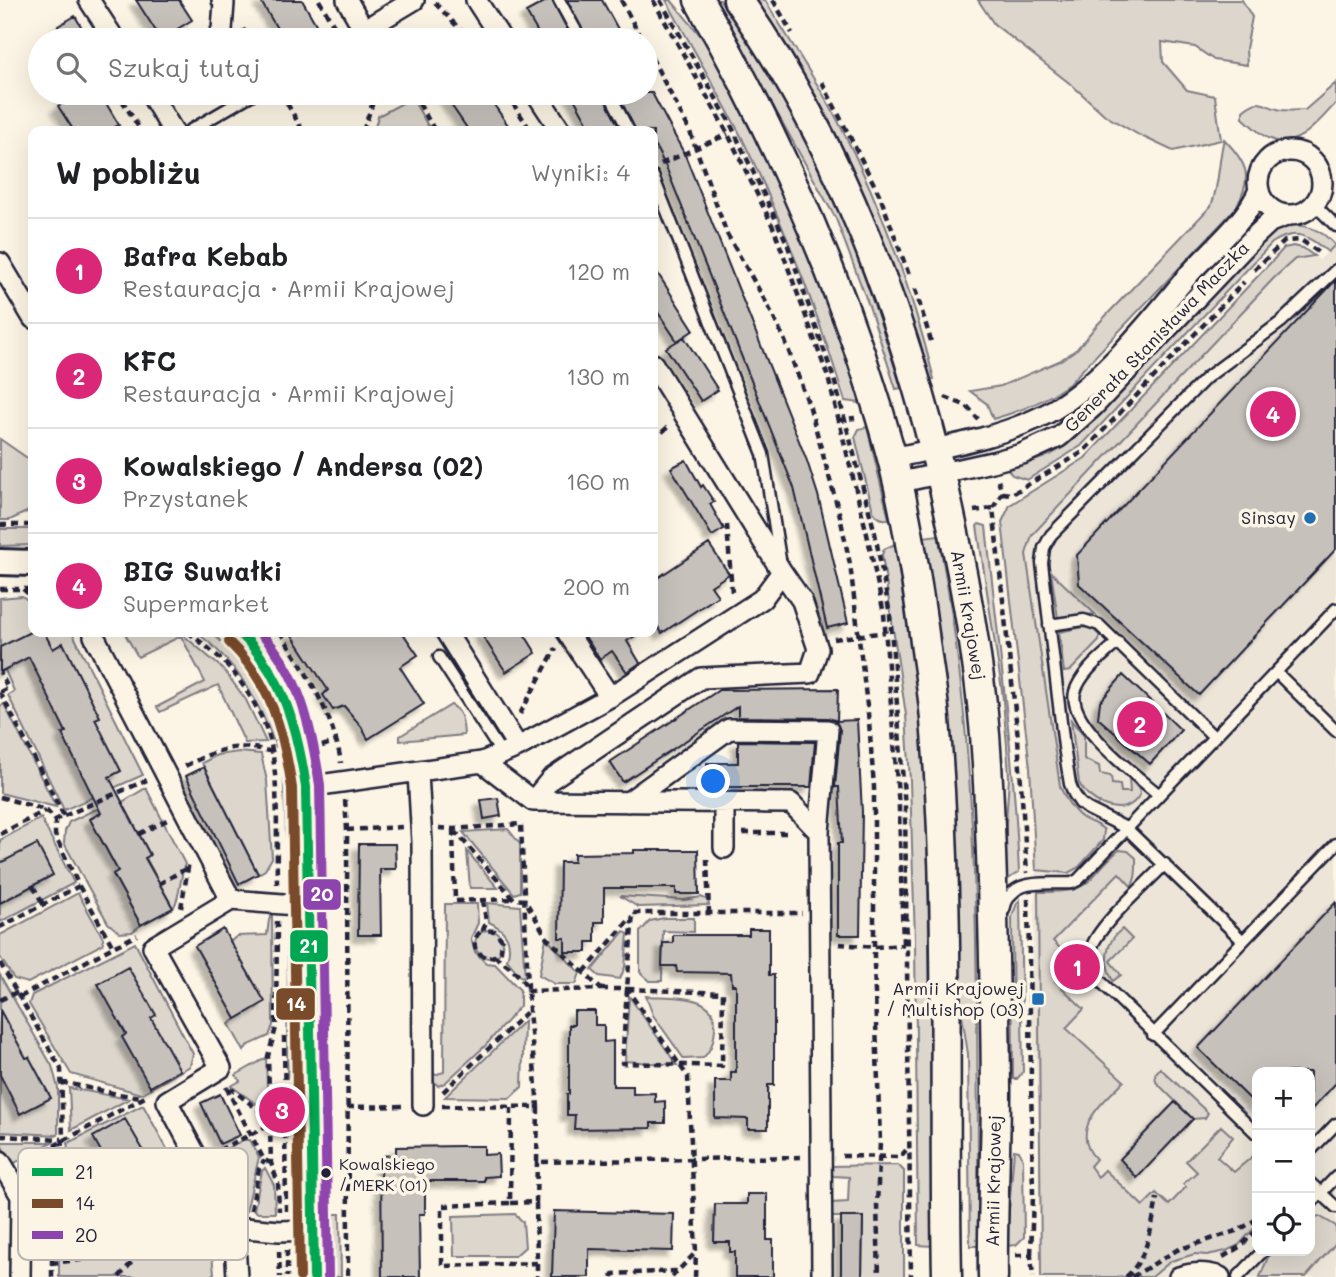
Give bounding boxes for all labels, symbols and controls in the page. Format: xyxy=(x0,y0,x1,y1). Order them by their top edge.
search box xyxy=(28,28,658,105)
icon: search xyxy=(52,48,90,86)
text: Szukaj tutaj xyxy=(108,50,260,84)
text: W pobliżu xyxy=(56,152,201,192)
text: Wyniki: 4 xyxy=(531,157,630,187)
street label: Generała Stanisława Maczka xyxy=(1059,236,1254,437)
text: Bafra Kebab xyxy=(123,239,288,273)
text: 1 xyxy=(74,256,84,286)
text: 120 m xyxy=(567,256,630,286)
text: Restauracja · Armii Krajowej xyxy=(123,273,455,303)
text: KFC xyxy=(123,344,176,378)
text: 2 xyxy=(73,361,85,391)
text: 130 m xyxy=(566,361,630,391)
text: Restauracja · Armii Krajowej xyxy=(123,378,455,408)
pin: 4 xyxy=(1250,388,1296,440)
text: Kowalskiego / Andersa (02) xyxy=(123,449,483,483)
text: 3 xyxy=(72,466,86,496)
text: 160 m xyxy=(566,466,630,496)
text: Przystanek xyxy=(123,483,248,513)
place label: Sinsay xyxy=(1241,505,1296,529)
marker: Sinsay xyxy=(1302,510,1318,526)
street label: Armii Krajowej xyxy=(946,548,992,682)
text: BIG Suwałki xyxy=(123,554,282,588)
text: 4 xyxy=(72,571,86,601)
text: 200 m xyxy=(563,571,630,601)
text: Supermarket xyxy=(123,588,269,618)
pin: 2 xyxy=(1117,698,1163,750)
your location xyxy=(696,764,730,798)
line badge: 20 xyxy=(302,878,342,911)
text: 20 xyxy=(311,881,333,906)
line badge: 21 xyxy=(289,929,329,963)
text: 21 xyxy=(299,933,319,958)
pin: 1 xyxy=(1054,941,1100,993)
place label: Armii Krajowej / Multishop (03) xyxy=(886,976,1024,1021)
line badge: 14 xyxy=(275,987,316,1021)
text: 14 xyxy=(286,991,306,1016)
marker: Armii Krajowej / Multishop (03) xyxy=(1030,991,1046,1007)
map controls xyxy=(1252,1067,1315,1256)
button: + xyxy=(1252,1067,1315,1130)
pin: 3 xyxy=(259,1084,305,1136)
street label: Armii Krajowej xyxy=(980,1115,1006,1247)
button: − xyxy=(1252,1130,1315,1193)
legend xyxy=(18,1148,248,1260)
place label: Kowalskiego / MERK (01) xyxy=(339,1153,434,1195)
text: 21 xyxy=(75,1159,94,1184)
marker: Kowalskiego / MERK (01) xyxy=(319,1166,333,1180)
text: 14 xyxy=(75,1190,95,1215)
button: locate xyxy=(1252,1193,1315,1256)
text: 20 xyxy=(75,1222,98,1247)

